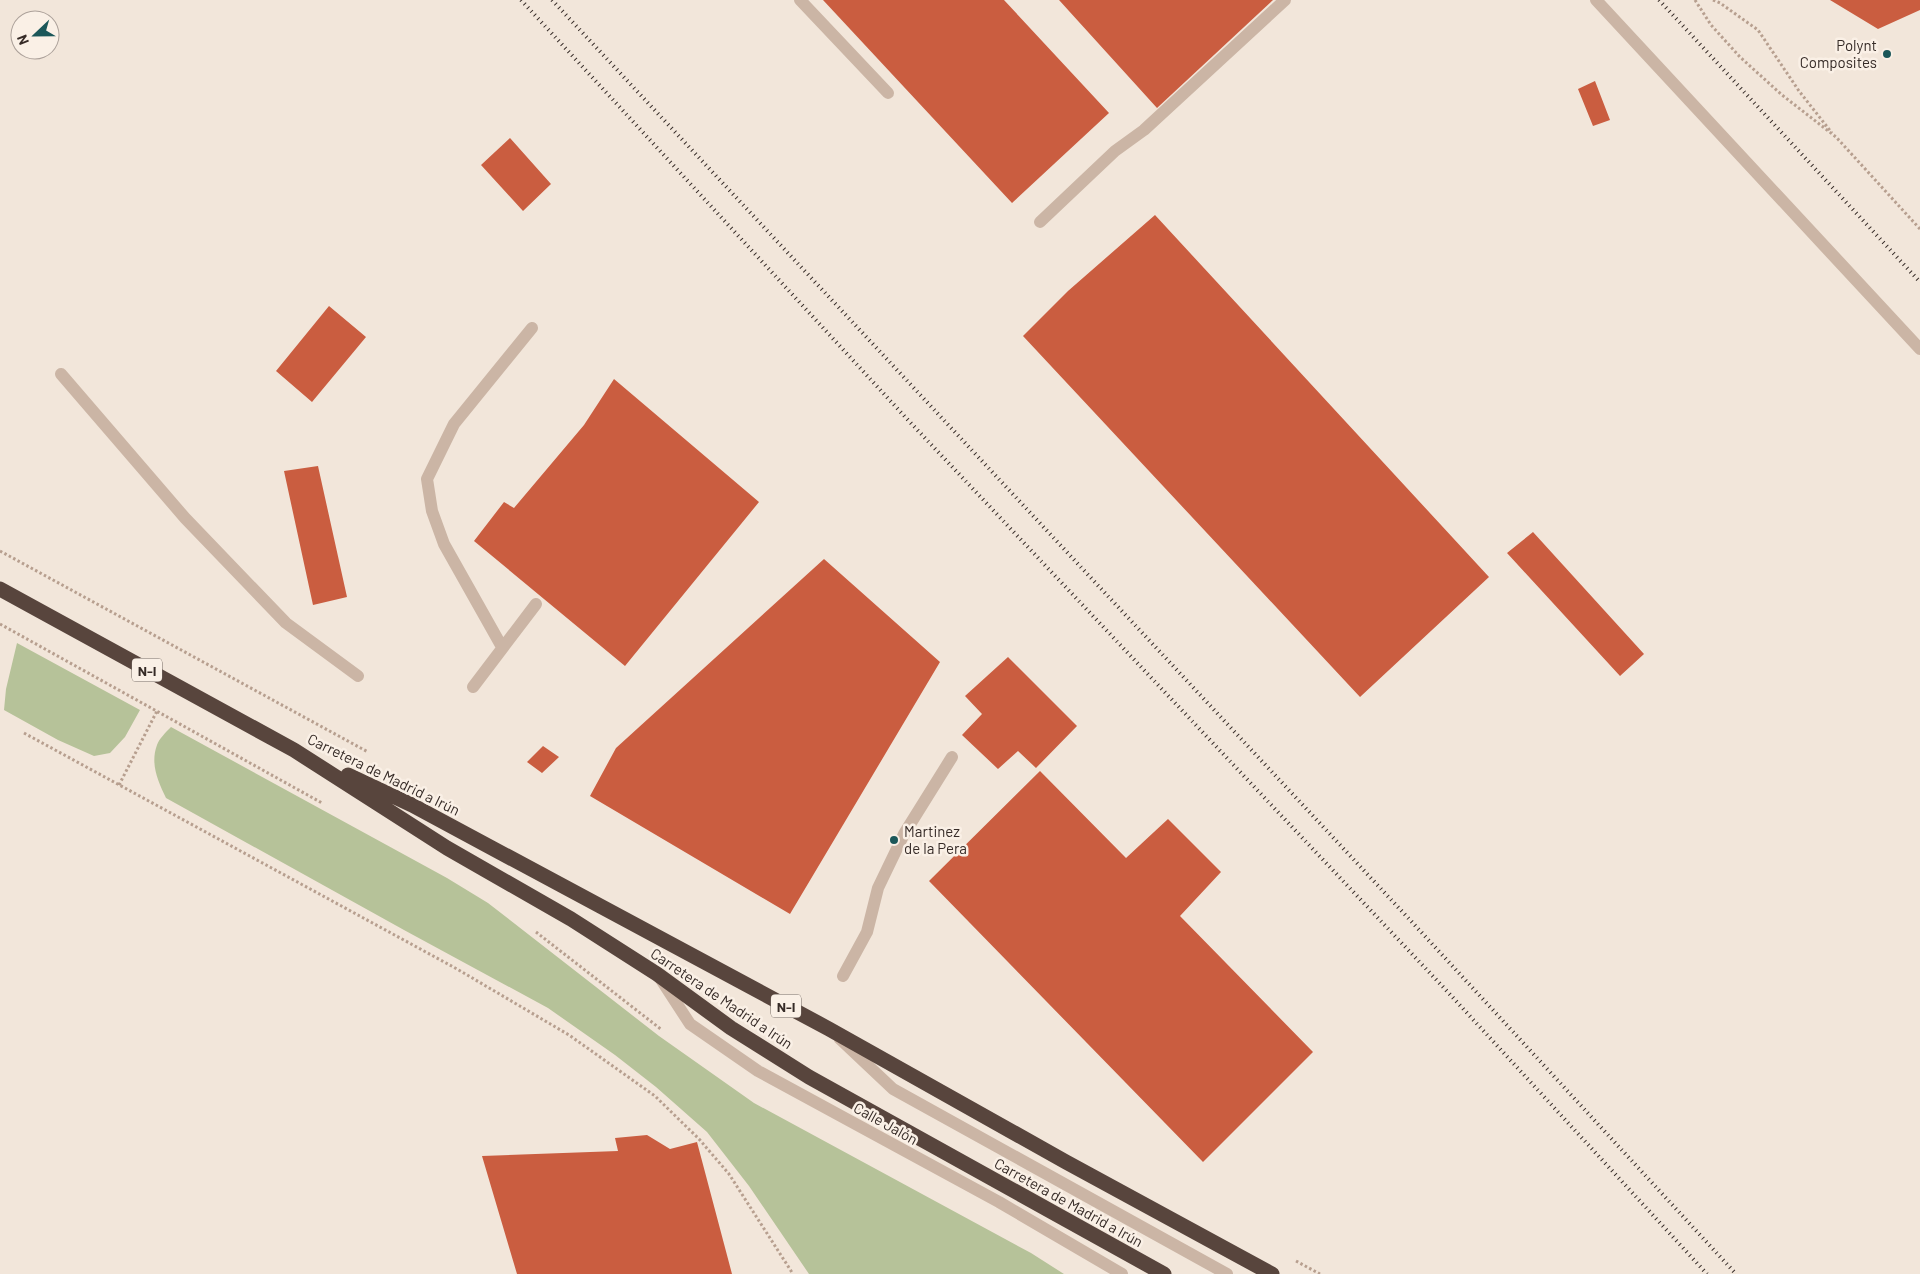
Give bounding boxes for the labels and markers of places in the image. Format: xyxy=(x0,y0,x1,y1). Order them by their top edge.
place label: Polynt Composites xyxy=(1800,36,1877,71)
marker: Polynt Composites xyxy=(1881,48,1893,60)
place label: Martinez de la Pera xyxy=(904,822,967,857)
marker: Martinez de la Pera xyxy=(888,834,900,846)

